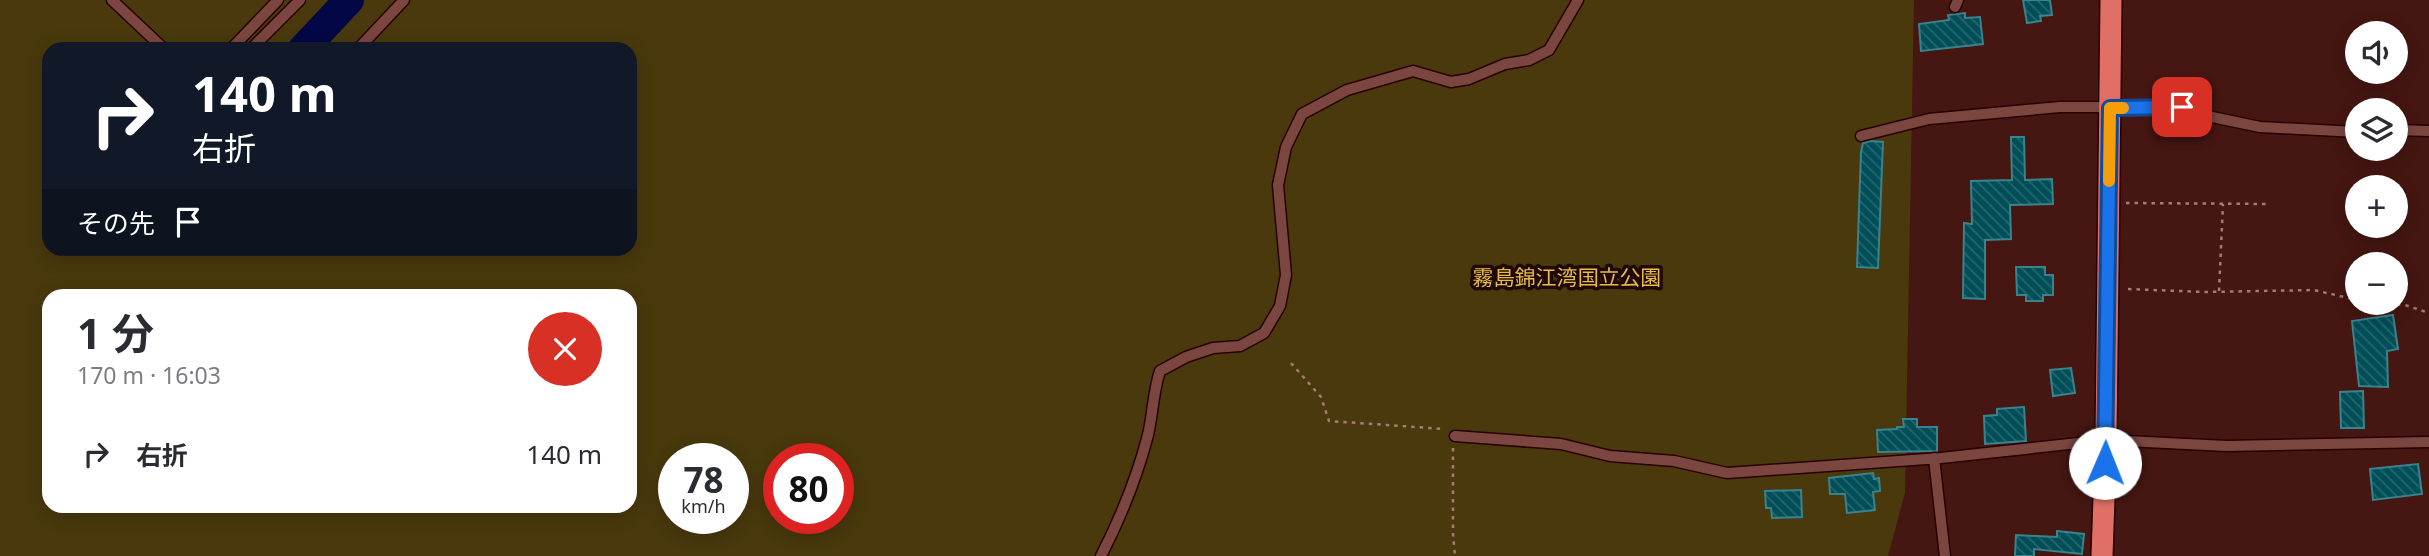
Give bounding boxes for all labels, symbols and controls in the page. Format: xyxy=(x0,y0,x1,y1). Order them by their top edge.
map controls xyxy=(2345,21,2408,315)
button: sound xyxy=(2345,21,2408,84)
text: 140 m xyxy=(192,60,337,126)
icon: right xyxy=(77,70,168,161)
pin xyxy=(2152,77,2212,137)
icon: arrive xyxy=(2163,88,2201,126)
button: layers xyxy=(2345,98,2408,161)
text: 右折 xyxy=(192,126,256,169)
button: + xyxy=(2345,175,2408,238)
icon: arrive xyxy=(169,203,207,241)
text: その先 xyxy=(77,205,155,241)
button: − xyxy=(2345,252,2408,315)
park label: 霧島錦江湾国立公園 xyxy=(1473,263,1662,291)
text: 1 分 xyxy=(77,304,154,361)
button: close xyxy=(528,312,602,386)
text: 170 m · 16:03 xyxy=(77,359,221,391)
position arrow xyxy=(2068,426,2142,500)
icon: right xyxy=(77,435,115,473)
text: 140 m xyxy=(526,436,602,472)
text: 右折 xyxy=(136,437,188,473)
speed limit sign: 80 xyxy=(763,443,854,534)
text: 78 xyxy=(683,456,724,503)
text: km/h xyxy=(681,494,726,518)

